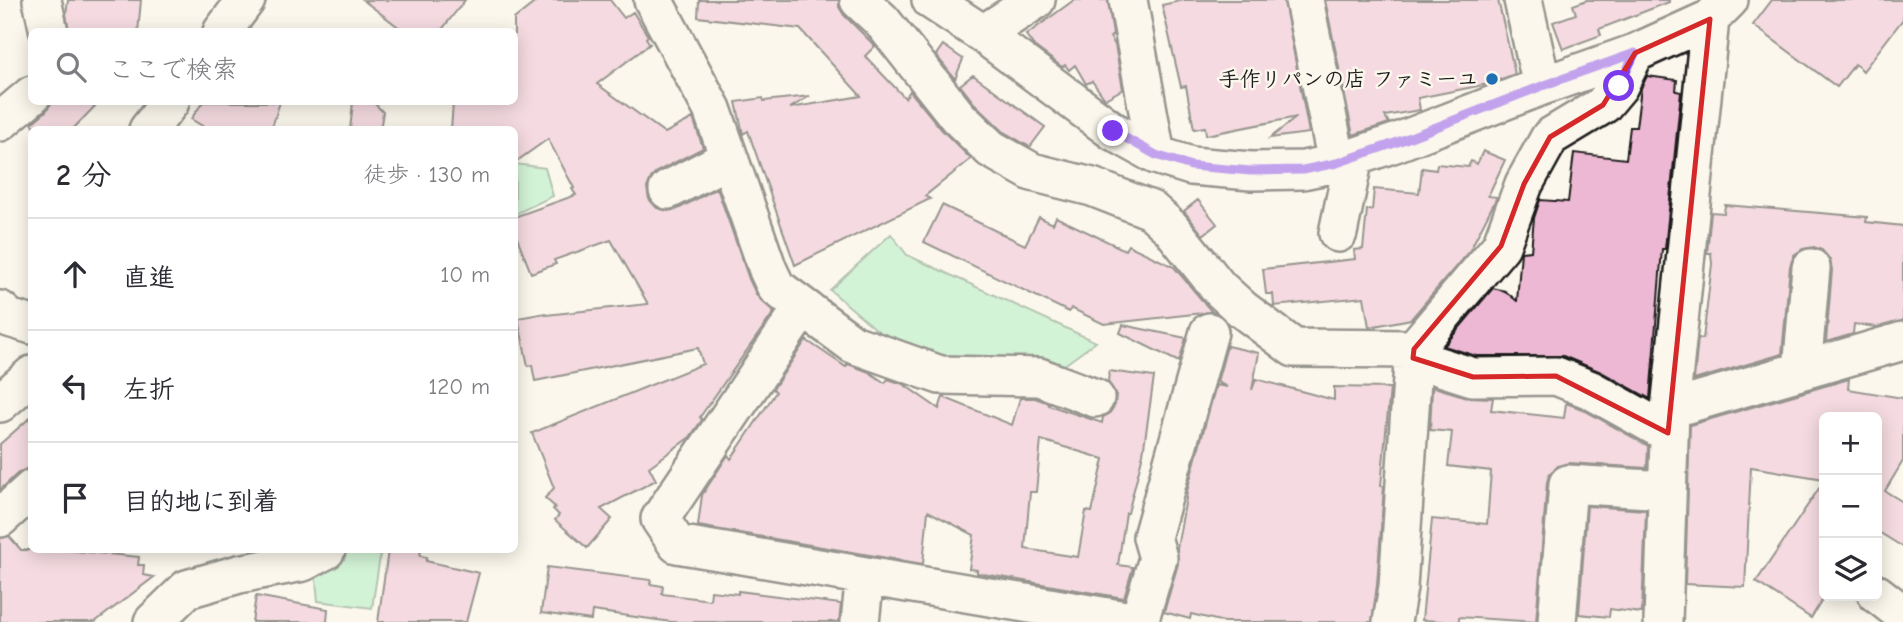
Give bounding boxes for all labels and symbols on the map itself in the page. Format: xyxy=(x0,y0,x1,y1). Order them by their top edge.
place label: 手作リパンの店 ファミーユ xyxy=(1219,67,1478,91)
route start xyxy=(1603,70,1634,101)
marker: 手作リパンの店 ファミーユ xyxy=(1484,71,1500,87)
route end xyxy=(1097,115,1128,146)

